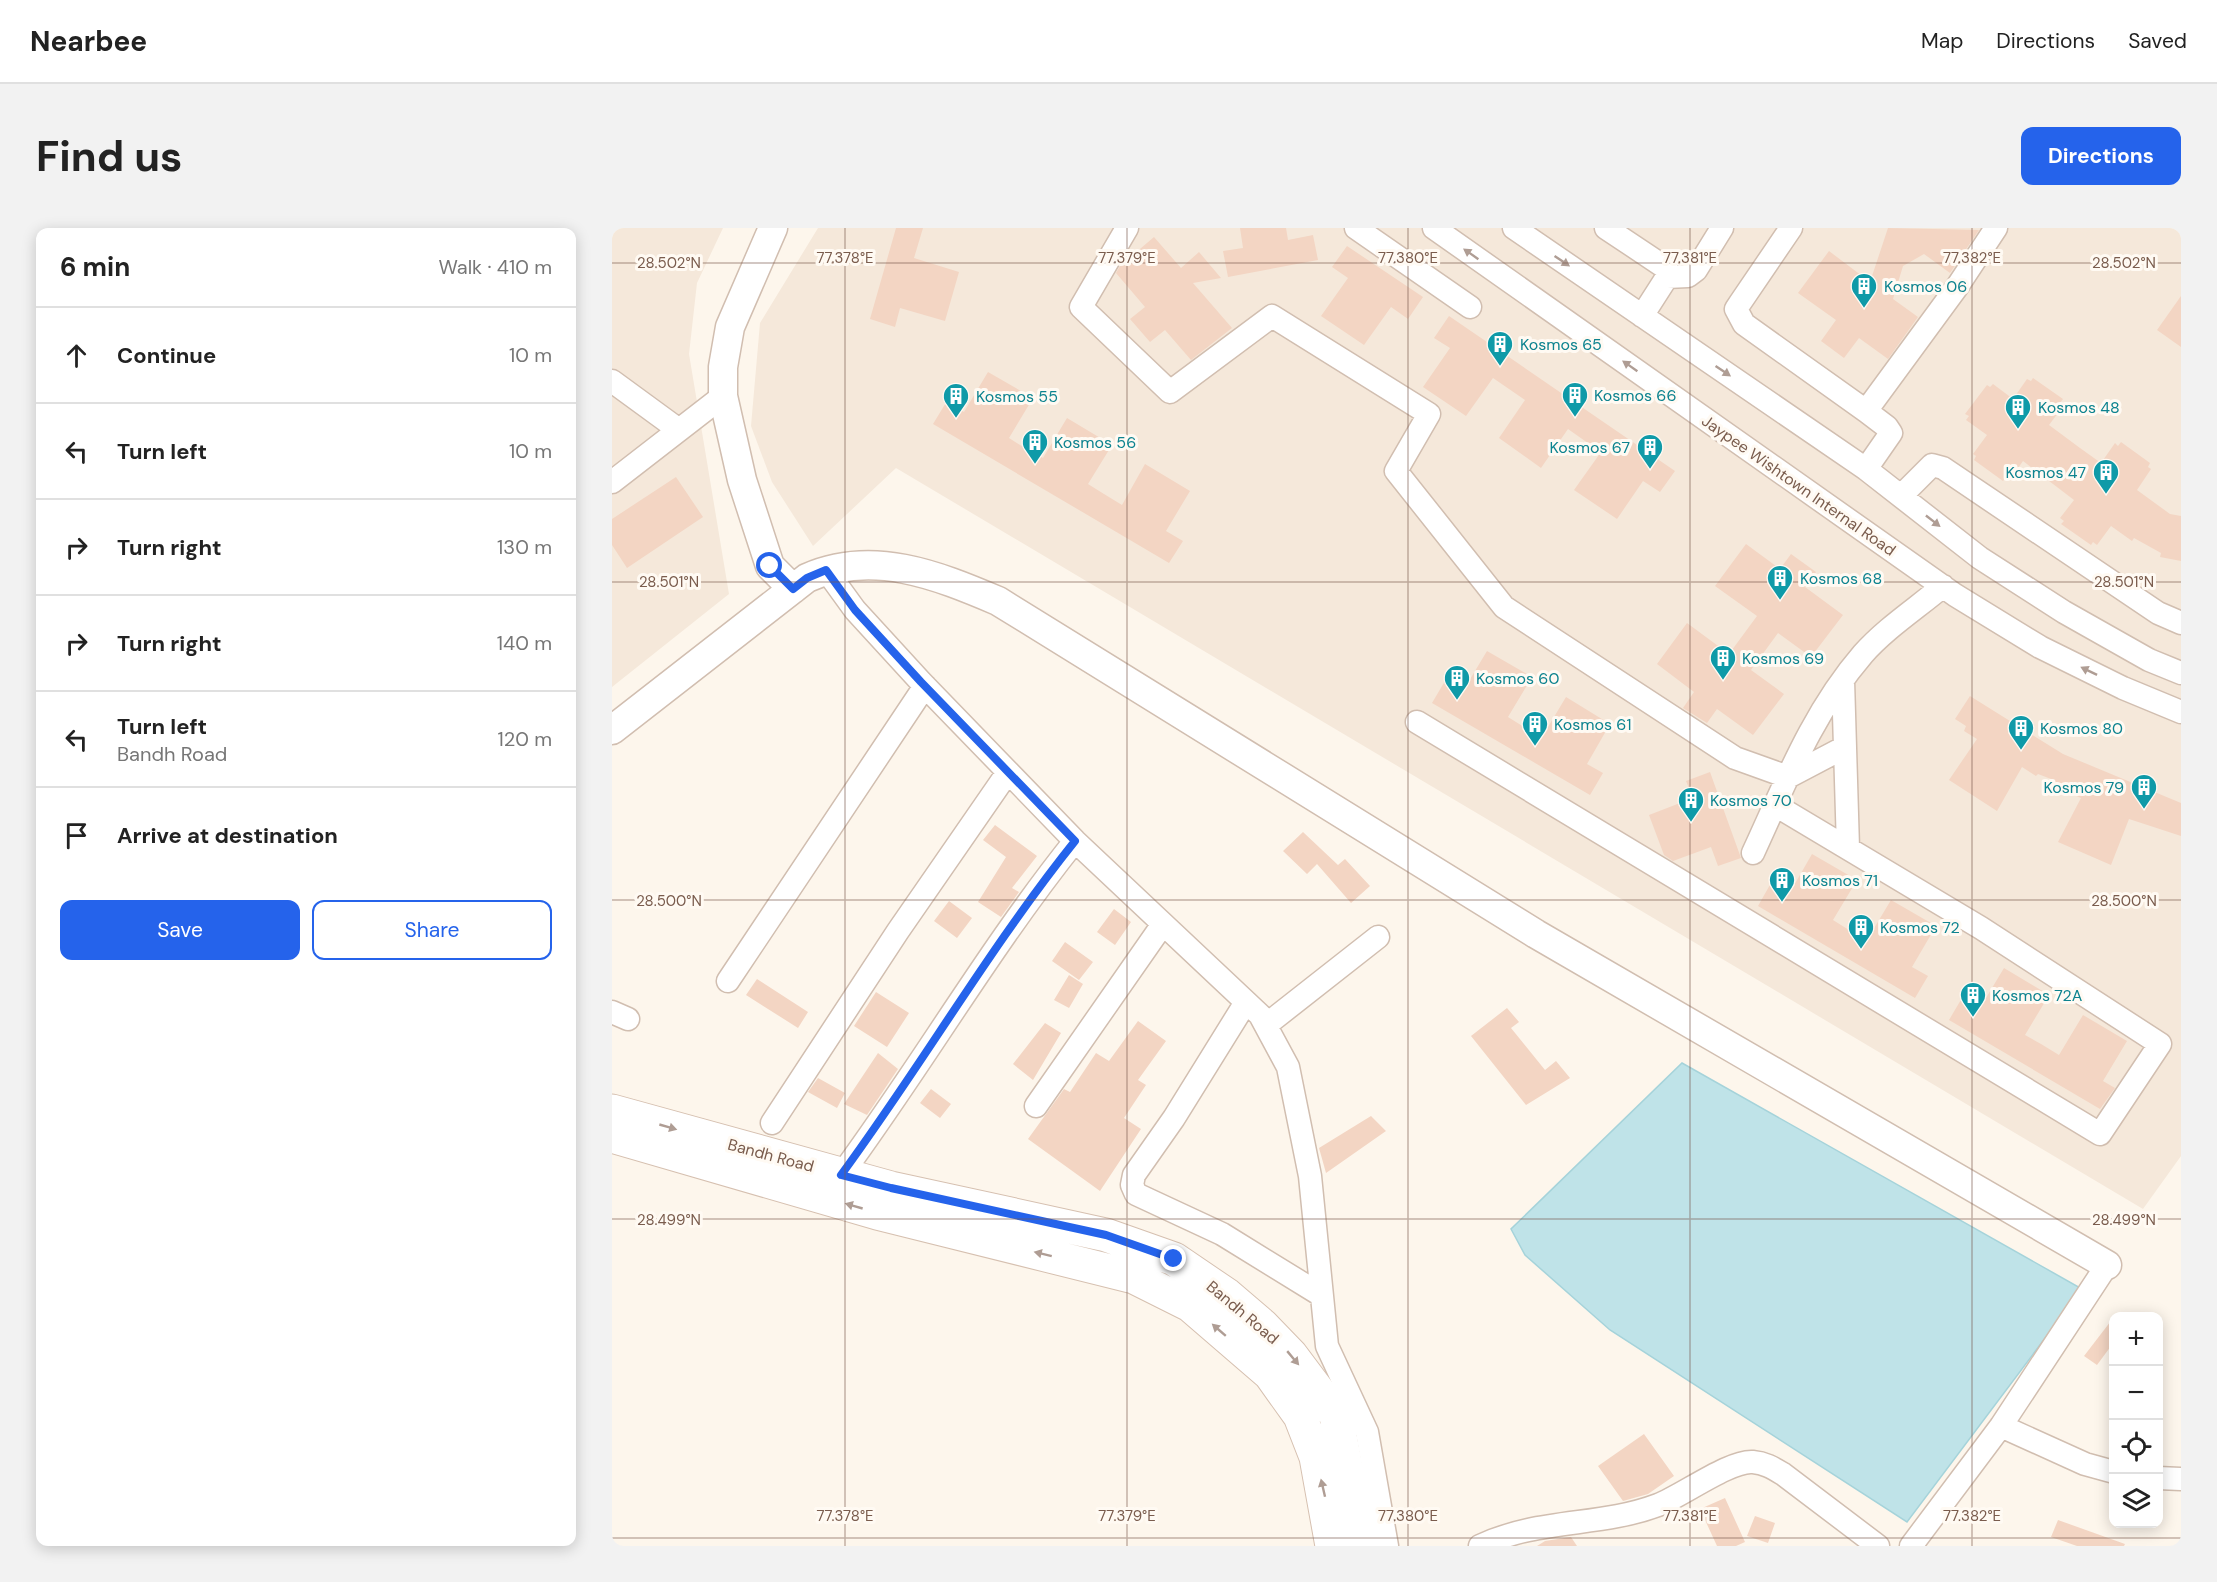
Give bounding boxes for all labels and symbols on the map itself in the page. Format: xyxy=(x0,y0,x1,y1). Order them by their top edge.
text: 77.378°E xyxy=(816,248,874,268)
text: 77.379°E xyxy=(1098,248,1156,268)
text: 77.380°E xyxy=(1378,248,1438,268)
one-way arrow xyxy=(1463,248,1479,260)
text: 77.381°E xyxy=(1663,248,1717,268)
text: 77.382°E xyxy=(1943,248,2001,268)
text: 28.502°N xyxy=(637,253,701,273)
text: 28.502°N xyxy=(2092,253,2156,273)
one-way arrow xyxy=(1554,255,1570,266)
building icon: Kosmos 06 xyxy=(1849,271,1879,309)
place label: Kosmos 06 xyxy=(1884,276,1967,297)
building icon: Kosmos 65 xyxy=(1485,329,1515,367)
place label: Kosmos 65 xyxy=(1520,334,1602,355)
one-way arrow xyxy=(1622,361,1638,372)
one-way arrow xyxy=(1714,365,1730,377)
building icon: Kosmos 66 xyxy=(1560,380,1590,418)
building icon: Kosmos 55 xyxy=(941,381,971,419)
place label: Kosmos 66 xyxy=(1594,385,1676,406)
place label: Kosmos 55 xyxy=(976,386,1058,407)
building icon: Kosmos 48 xyxy=(2003,392,2033,430)
place label: Kosmos 48 xyxy=(2038,397,2120,418)
street label: Jaypee Wishtown Internal Road xyxy=(1698,410,1900,561)
building icon: Kosmos 56 xyxy=(1020,427,1050,465)
place label: Kosmos 56 xyxy=(1054,432,1136,453)
building icon: Kosmos 67 xyxy=(1635,432,1665,470)
place label: Kosmos 67 xyxy=(1549,437,1630,458)
building icon: Kosmos 47 xyxy=(2091,457,2121,495)
place label: Kosmos 47 xyxy=(2005,462,2086,483)
one-way arrow xyxy=(1925,515,1940,527)
route start xyxy=(756,552,782,578)
building icon: Kosmos 68 xyxy=(1765,563,1795,601)
place label: Kosmos 68 xyxy=(1800,568,1882,589)
text: 28.501°N xyxy=(639,572,699,592)
text: 28.501°N xyxy=(2094,572,2154,592)
building icon: Kosmos 69 xyxy=(1708,643,1738,681)
place label: Kosmos 69 xyxy=(1742,648,1824,669)
building icon: Kosmos 60 xyxy=(1442,663,1472,701)
one-way arrow xyxy=(2081,667,2098,676)
place label: Kosmos 60 xyxy=(1476,668,1559,689)
building icon: Kosmos 61 xyxy=(1520,709,1550,747)
building icon: Kosmos 80 xyxy=(2006,713,2036,751)
place label: Kosmos 61 xyxy=(1554,714,1631,735)
place label: Kosmos 80 xyxy=(2040,718,2123,739)
building icon: Kosmos 79 xyxy=(2129,772,2159,810)
place label: Kosmos 79 xyxy=(2043,777,2124,798)
building icon: Kosmos 70 xyxy=(1676,785,1706,823)
place label: Kosmos 70 xyxy=(1710,790,1792,811)
building icon: Kosmos 71 xyxy=(1767,865,1797,903)
place label: Kosmos 71 xyxy=(1802,870,1878,891)
text: 28.500°N xyxy=(636,891,702,911)
text: 28.500°N xyxy=(2091,891,2157,911)
building icon: Kosmos 72 xyxy=(1846,912,1876,950)
place label: Kosmos 72 xyxy=(1880,917,1960,938)
building icon: Kosmos 72A xyxy=(1958,980,1988,1018)
place label: Kosmos 72A xyxy=(1992,985,2083,1006)
one-way arrow xyxy=(659,1123,677,1132)
street label: Bandh Road xyxy=(726,1134,816,1177)
one-way arrow xyxy=(845,1201,863,1210)
text: 28.499°N xyxy=(637,1210,701,1230)
text: 28.499°N xyxy=(2092,1210,2156,1230)
route end xyxy=(1160,1245,1186,1271)
one-way arrow xyxy=(1033,1249,1051,1258)
street label: Bandh Road xyxy=(1202,1276,1283,1349)
one-way arrow xyxy=(1212,1324,1227,1337)
one-way arrow xyxy=(1286,1350,1299,1366)
one-way arrow xyxy=(1317,1479,1327,1498)
text: 77.378°E xyxy=(816,1506,874,1526)
text: 77.379°E xyxy=(1098,1506,1156,1526)
text: 77.380°E xyxy=(1378,1506,1438,1526)
text: 77.381°E xyxy=(1663,1506,1717,1526)
text: 77.382°E xyxy=(1943,1506,2001,1526)

